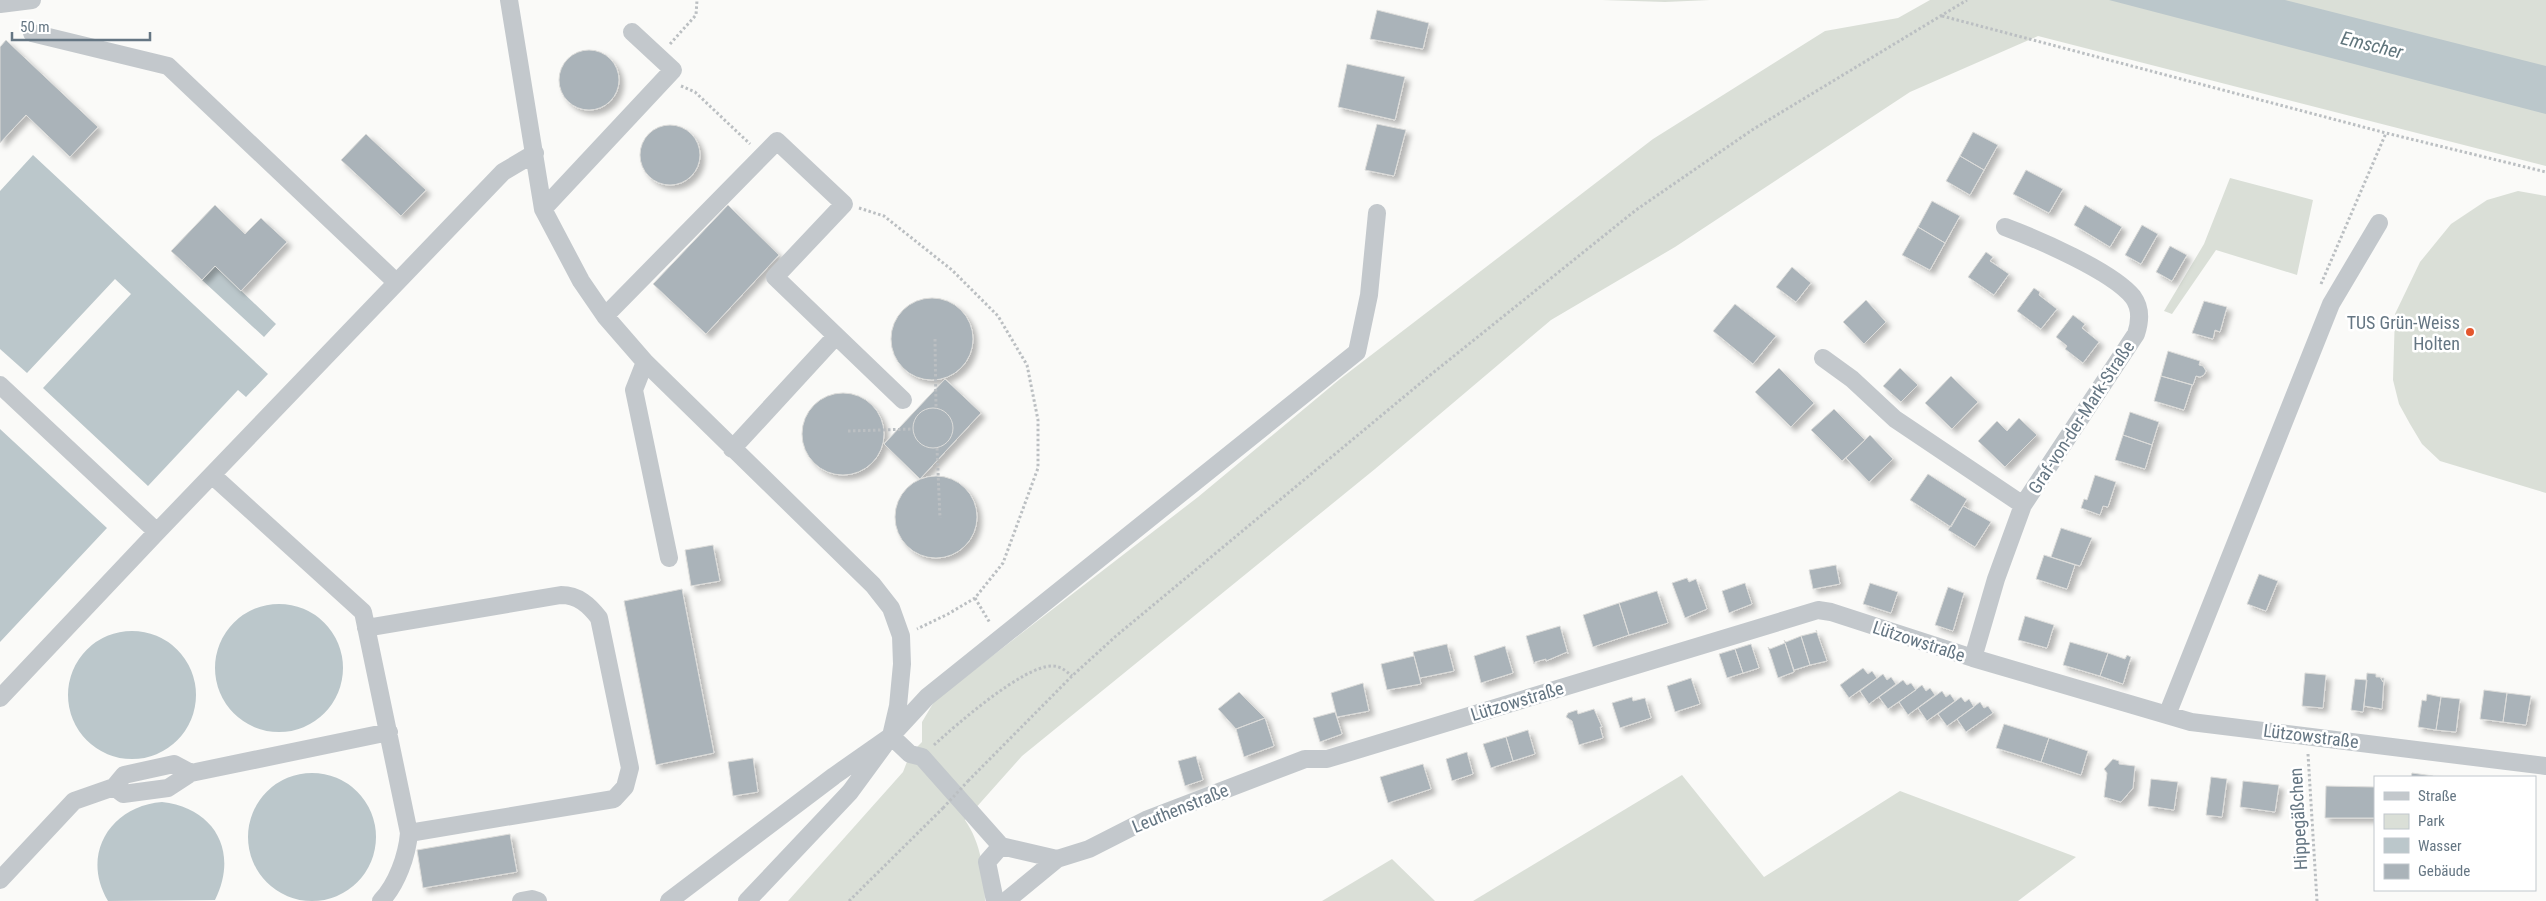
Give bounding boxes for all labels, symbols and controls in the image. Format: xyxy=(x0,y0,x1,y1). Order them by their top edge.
scale bar xyxy=(12,10,150,42)
text: 50 m xyxy=(20,18,50,36)
water label: Emscher xyxy=(2339,26,2406,64)
place label: TUS Grün-Weiss Holten xyxy=(2347,312,2460,354)
marker: TUS Grün-Weiss Holten xyxy=(2464,326,2476,338)
street label: Graf-von-der-Mark-Straße xyxy=(2024,337,2138,497)
street label: Lützowstraße xyxy=(1870,616,1968,666)
street label: Lützowstraße xyxy=(1468,677,1566,725)
street label: Lützowstraße xyxy=(2262,720,2360,752)
street label: Hippegäßchen xyxy=(2285,767,2311,871)
legend xyxy=(2374,776,2536,891)
street label: Leuthenstraße xyxy=(1129,779,1231,837)
text: Straße xyxy=(2418,787,2457,805)
text: Park xyxy=(2418,812,2445,830)
text: Wasser xyxy=(2418,837,2462,855)
text: Gebäude xyxy=(2418,862,2470,880)

